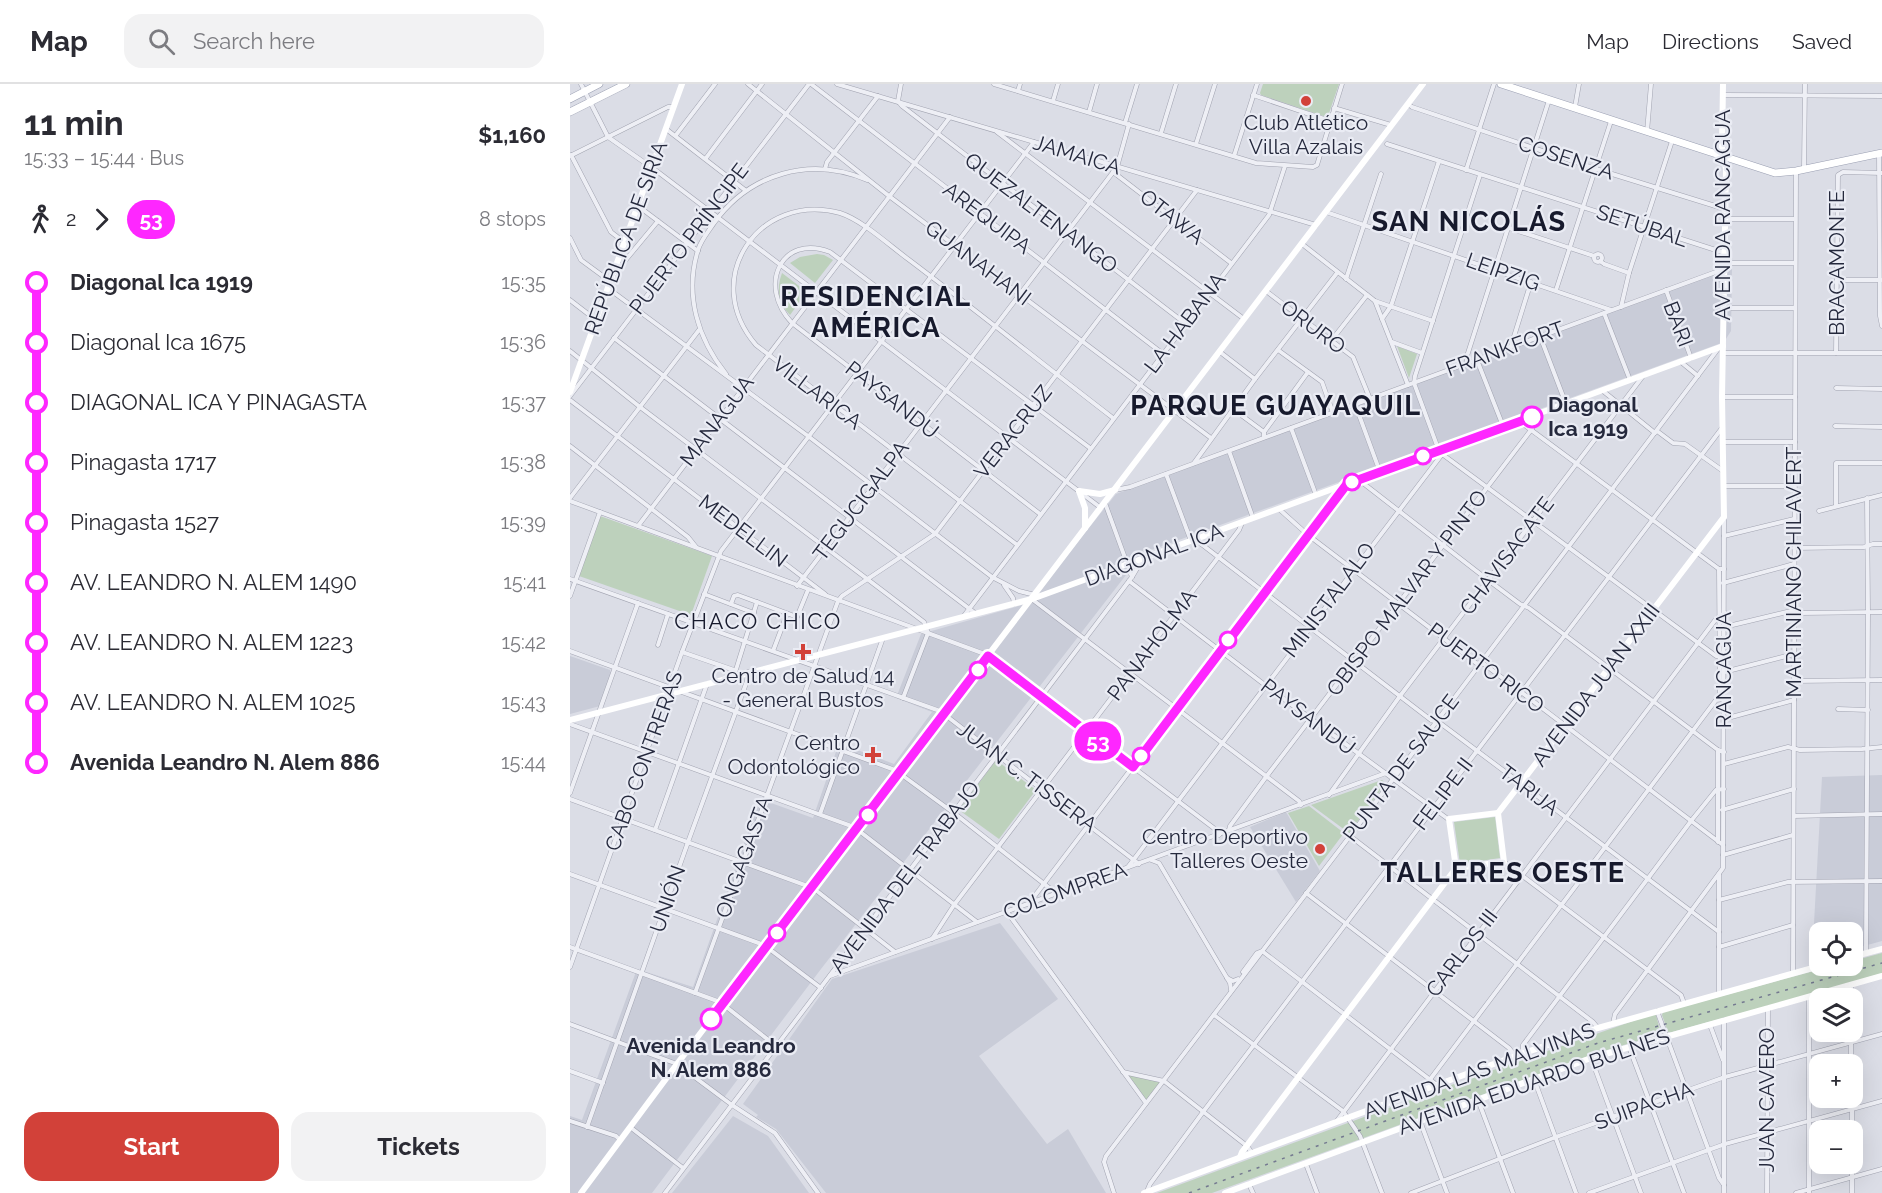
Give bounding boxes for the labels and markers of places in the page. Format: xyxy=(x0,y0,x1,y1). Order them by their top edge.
marker: Club Atlético Villa Azalais xyxy=(1299,94,1313,108)
place label: Club Atlético Villa Azalais xyxy=(1244,110,1368,159)
place label: Diagonal Ica 1919 xyxy=(1548,392,1638,441)
marker: Diagonal Ica 1919 xyxy=(1521,406,1543,428)
unlabelled marker xyxy=(1414,447,1432,465)
unlabelled marker xyxy=(1343,473,1361,491)
unlabelled marker xyxy=(1219,631,1237,649)
marker: Centro de Salud 14 - General Bustos xyxy=(794,643,812,661)
unlabelled marker xyxy=(969,661,987,679)
place label: Centro de Salud 14 - General Bustos xyxy=(712,663,894,712)
place label: Centro Odontológico xyxy=(728,730,860,779)
marker: Centro Odontológico xyxy=(864,746,882,764)
unlabelled marker xyxy=(1132,747,1150,765)
unlabelled marker xyxy=(859,806,877,824)
place label: Centro Deportivo Talleres Oeste xyxy=(1142,824,1308,873)
marker: Centro Deportivo Talleres Oeste xyxy=(1313,842,1327,856)
unlabelled marker xyxy=(768,924,786,942)
marker: Avenida Leandro N. Alem 886 xyxy=(700,1008,722,1030)
place label: Avenida Leandro N. Alem 886 xyxy=(626,1033,796,1082)

